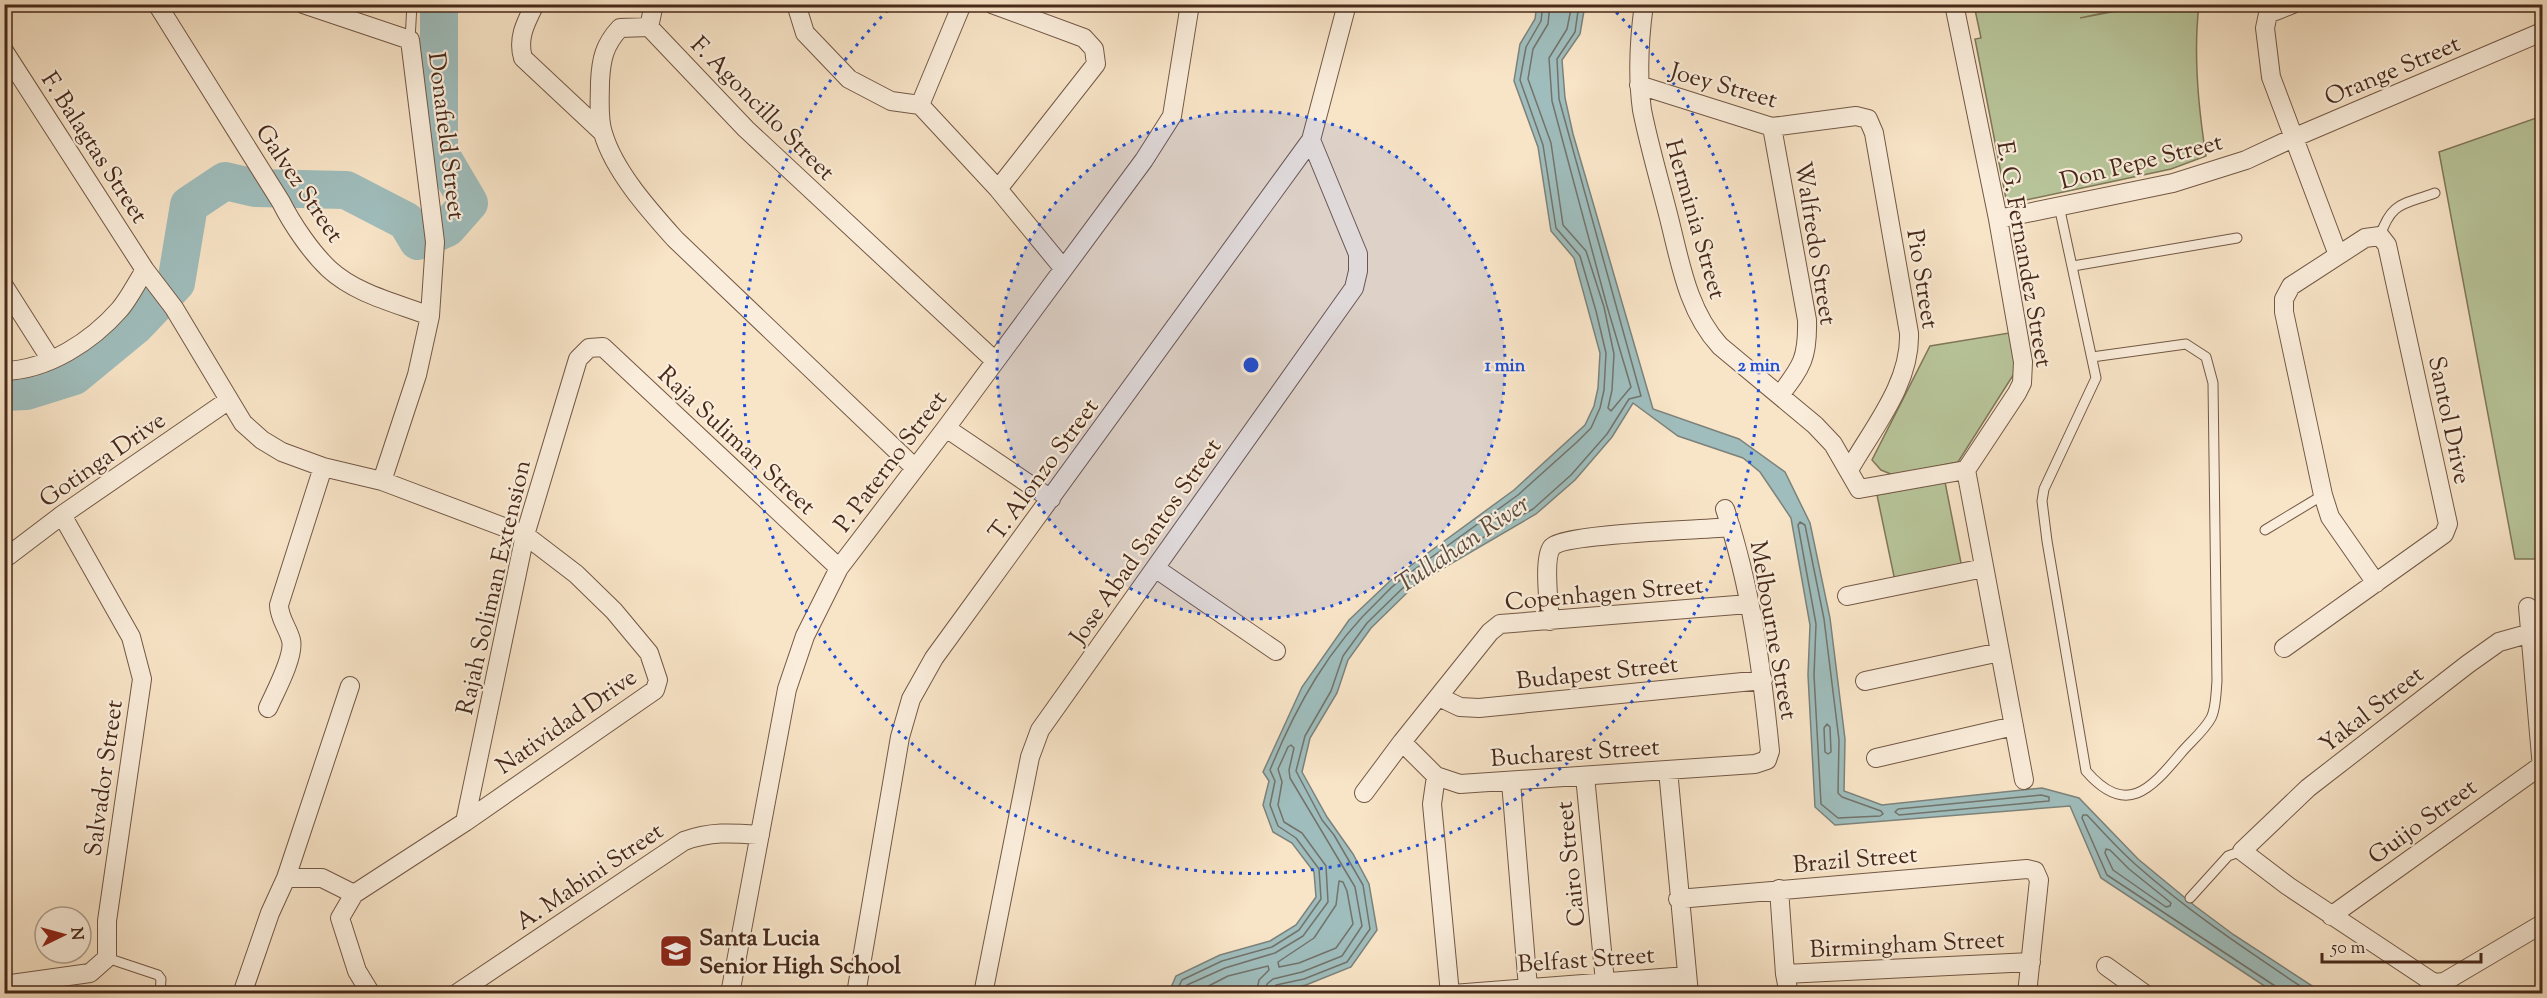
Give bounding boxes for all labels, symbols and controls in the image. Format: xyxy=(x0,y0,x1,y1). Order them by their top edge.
street label: Orange Street xyxy=(2320,28,2466,116)
street label: F. Agoncillo Street xyxy=(682,29,842,189)
street label: Donafield Street xyxy=(418,51,472,222)
street label: Joey Street xyxy=(1664,55,1781,118)
street label: F. Balagtas Street xyxy=(32,66,155,231)
street label: Galvez Street xyxy=(246,118,351,250)
street label: Don Pepe Street xyxy=(2057,126,2226,200)
street label: Herminia Street xyxy=(1655,136,1733,304)
street label: E. G. Fernandez Street xyxy=(1986,138,2060,370)
street label: Walfredo Street xyxy=(1784,159,1844,327)
street label: Pio Street xyxy=(1896,227,1946,331)
street label: Santol Drive xyxy=(2418,353,2478,488)
text: 1 min xyxy=(1485,354,1526,380)
text: 2 min xyxy=(1738,354,1781,380)
centre of rings xyxy=(1241,355,1261,375)
street label: Raja Suliman Street xyxy=(649,359,822,524)
street label: P. Paterno Street xyxy=(827,384,956,540)
street label: T. Alonzo Street xyxy=(981,392,1108,548)
street label: Gotinga Drive xyxy=(33,404,173,517)
street label: Jose Abad Santos Street xyxy=(1061,432,1231,654)
street label: Rajah Soliman Extension xyxy=(449,457,541,718)
water label: Tullahan River xyxy=(1389,486,1538,604)
street label: Melbourne Street xyxy=(1740,538,1804,722)
street label: Copenhagen Street xyxy=(1504,569,1705,621)
street label: Budapest Street xyxy=(1515,649,1680,699)
street label: Yakal Street xyxy=(2313,659,2432,762)
street label: Natividad Drive xyxy=(490,661,644,784)
street label: Salvador Street xyxy=(77,698,133,859)
street label: Bucharest Street xyxy=(1489,731,1661,777)
street label: Guijo Street xyxy=(2362,772,2485,874)
street label: Cairo Street xyxy=(1548,799,1595,928)
street label: A. Mabini Street xyxy=(509,816,671,940)
street label: Brazil Street xyxy=(1792,839,1919,883)
north arrow xyxy=(33,905,93,965)
place label: Santa Lucia Senior High School xyxy=(699,922,901,984)
street label: Birmingham Street xyxy=(1809,924,2005,968)
scale bar xyxy=(2322,926,2481,964)
text: N xyxy=(63,927,87,941)
school or university icon: Santa Lucia Senior High School xyxy=(658,933,694,969)
text: 50 m xyxy=(2330,936,2366,962)
street label: Belfast Street xyxy=(1517,939,1656,983)

